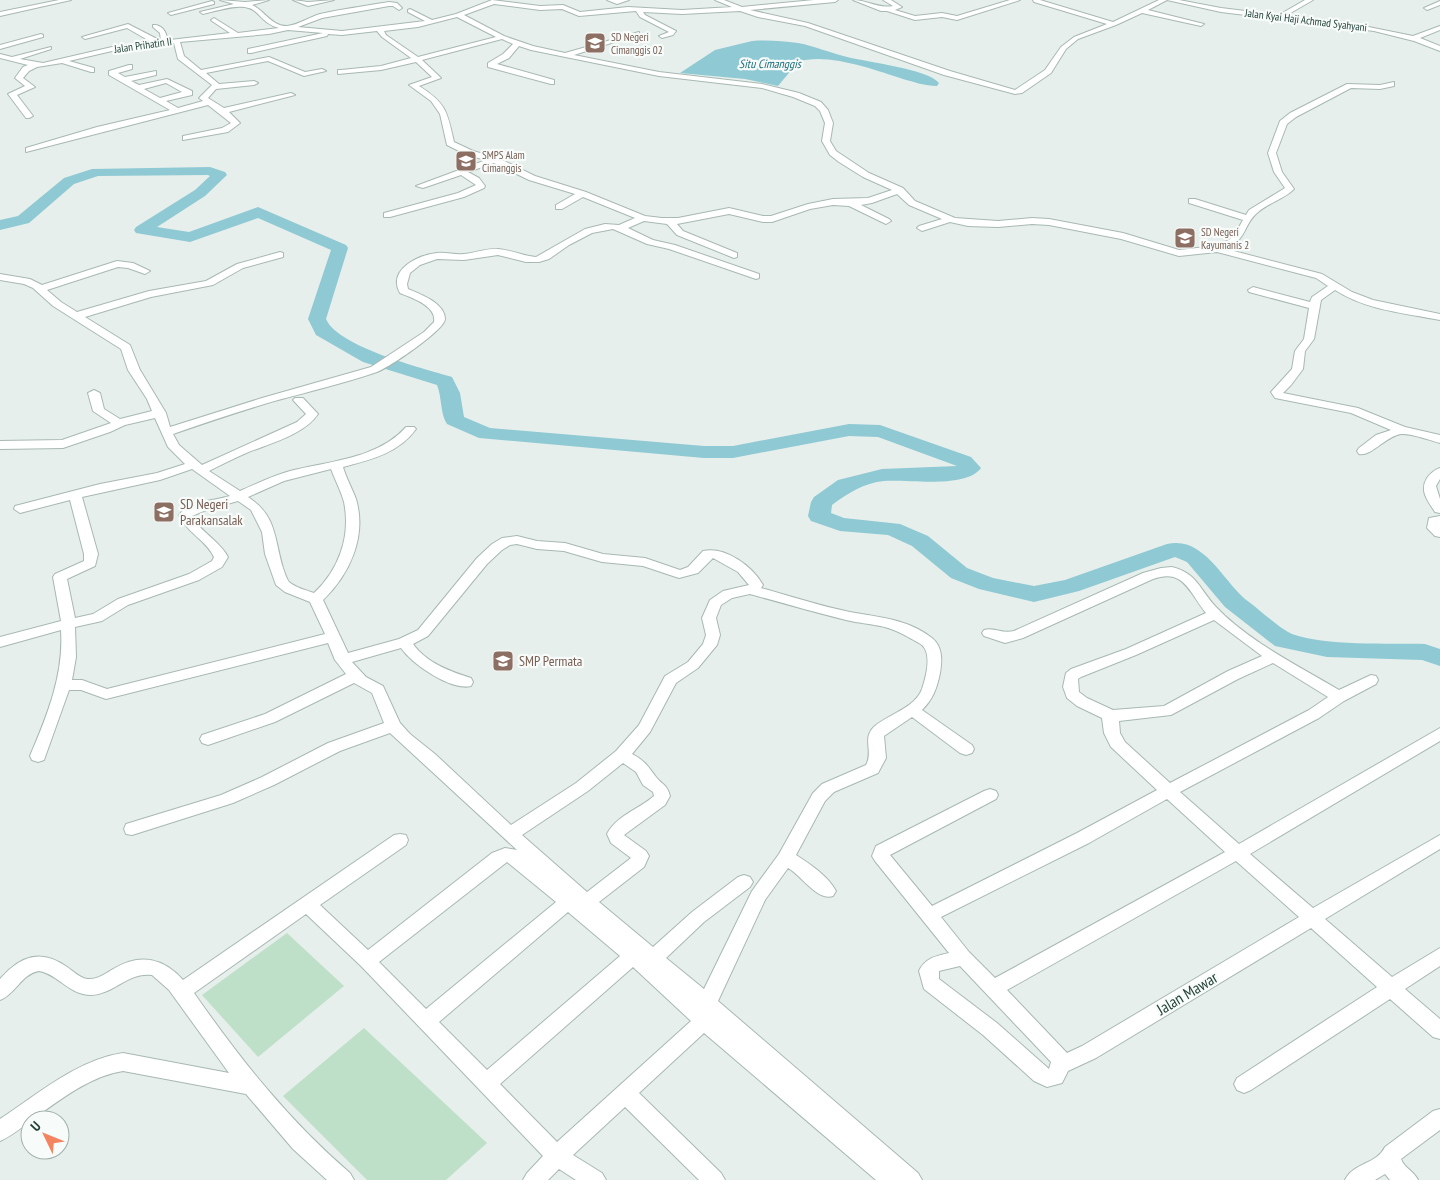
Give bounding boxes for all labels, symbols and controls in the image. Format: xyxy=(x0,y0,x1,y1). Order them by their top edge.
street label: Jalan Kyai Haji Achmad Syahyani xyxy=(1243,5,1368,34)
place label: SD Negeri Cimanggis 02 xyxy=(611,30,663,57)
school or university icon: SD Negeri Cimanggis 02 xyxy=(583,31,607,55)
street label: Jalan Prihatin II xyxy=(112,34,173,56)
water label: Situ Cimanggis xyxy=(739,56,803,71)
place label: SMPS Alam Cimanggis xyxy=(482,148,525,175)
school or university icon: SMPS Alam Cimanggis xyxy=(454,149,478,173)
place label: SD Negeri Kayumanis 2 xyxy=(1201,225,1249,252)
school or university icon: SD Negeri Kayumanis 2 xyxy=(1173,226,1197,250)
place label: SD Negeri Parakansalak xyxy=(180,495,243,529)
school or university icon: SD Negeri Parakansalak xyxy=(152,500,176,524)
school or university icon: SMP Permata xyxy=(491,649,515,673)
place label: SMP Permata xyxy=(519,652,582,670)
street label: Jalan Mawar xyxy=(1152,967,1222,1020)
north arrow xyxy=(20,1110,70,1160)
text: U xyxy=(26,1117,45,1135)

